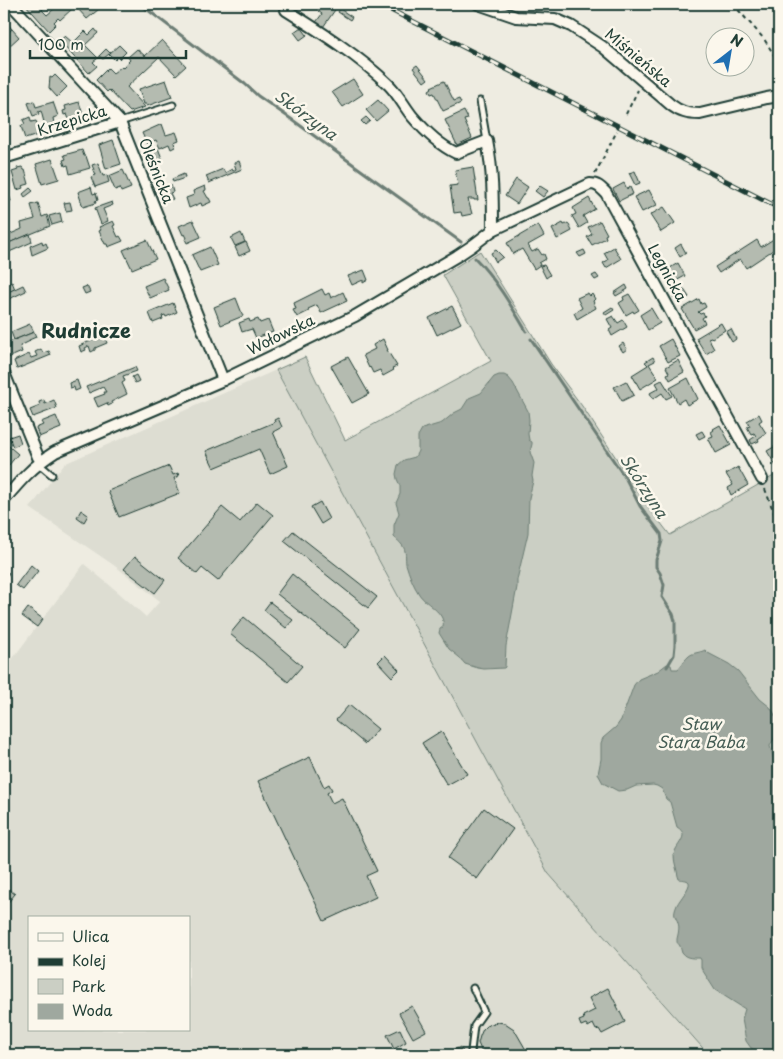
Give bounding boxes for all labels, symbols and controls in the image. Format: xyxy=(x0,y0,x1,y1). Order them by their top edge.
street label: Miśnieńska xyxy=(600,22,678,92)
scale bar xyxy=(30,28,186,60)
north arrow xyxy=(706,28,756,78)
text: N xyxy=(727,29,747,52)
text: 100 m xyxy=(38,32,84,55)
water label: Skórzyna xyxy=(270,83,344,146)
street label: Krzepicka xyxy=(34,98,110,141)
street label: Oleśnicka xyxy=(134,134,181,208)
street label: Legnicka xyxy=(643,239,694,306)
street label: Wołowska xyxy=(243,307,319,360)
district label: Rudnicze xyxy=(41,315,131,345)
water label: Skórzyna xyxy=(615,449,675,523)
water label: Staw Stara Baba xyxy=(657,711,746,753)
legend xyxy=(28,916,190,1032)
text: Ulica xyxy=(72,924,110,947)
text: Kolej xyxy=(72,948,106,971)
text: Park xyxy=(72,974,106,997)
text: Woda xyxy=(72,998,113,1021)

